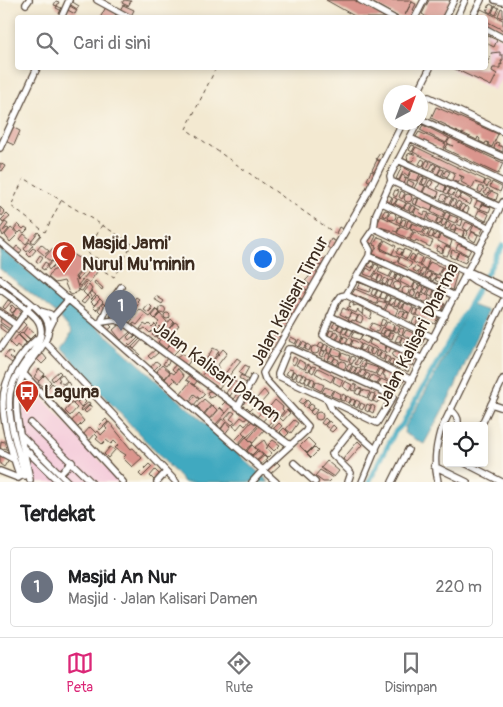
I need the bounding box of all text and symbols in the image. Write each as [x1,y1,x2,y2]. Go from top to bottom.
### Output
search box [15,15,488,70]
icon: search [33,29,61,57]
text: Cari di sini [73,31,150,55]
north arrow [383,85,428,130]
street label: Jalan Kalisari Timur [246,231,334,370]
place label: Masjid Jami' Nurul Mu'minin [82,232,195,276]
mosque icon: Masjid Jami' Nurul Mu'minin [51,240,77,274]
your location [250,246,276,272]
street label: Jalan Kalisari Dharma [372,259,464,411]
pin: 1 [105,290,137,331]
street label: Jalan Kalisari Damen [148,316,286,428]
bus stop icon: Laguna [14,379,40,413]
place label: Laguna [44,381,100,404]
map controls [443,422,488,467]
button: locate [443,422,488,467]
text: Terdekat [20,501,95,528]
text: Masjid An Nur [68,565,177,589]
text: 1 [34,577,40,597]
text: 220 m [436,577,482,597]
text: Masjid · Jalan Kalisari Damen [68,589,258,609]
tab: Peta [66,649,94,696]
tab: Rute [225,649,253,696]
tab: Disimpan [385,649,437,696]

